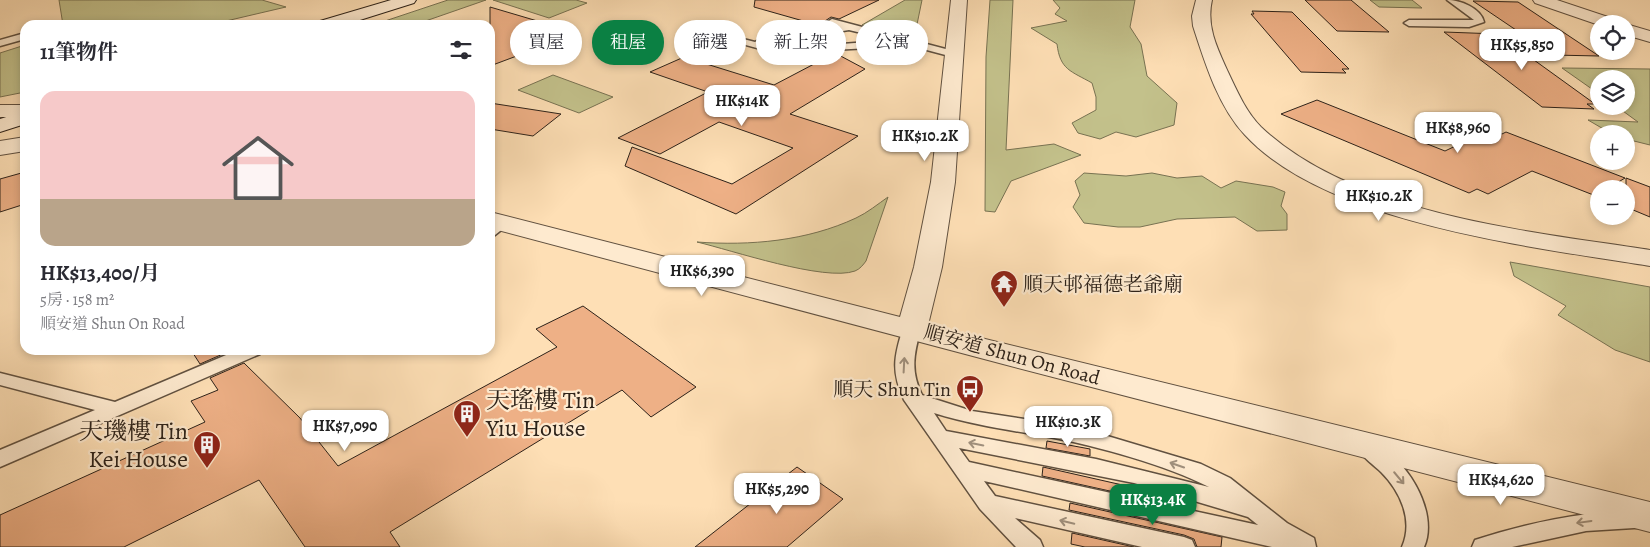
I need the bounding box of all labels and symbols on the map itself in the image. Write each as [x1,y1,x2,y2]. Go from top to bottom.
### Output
pin: HK$5,850 [1470,28,1574,71]
pin: HK$14K [701,84,783,127]
pin: HK$8,960 [1406,112,1510,154]
pin: HK$10.2K [873,120,977,162]
pin: HK$10.2K [1327,180,1431,222]
pin: HK$6,390 [650,254,754,297]
temple icon: 順天邨福德老爺廟 [989,269,1019,308]
place label: 順天邨福德老爺廟 [1023,271,1183,298]
street label: 順安道 Shun On Road [921,319,1103,392]
one-way arrow [899,357,908,373]
bus stop icon: 順天 Shun Tin [955,374,985,413]
place label: 順天 Shun Tin [833,376,951,403]
place label: 天瑤樓 Tin Yiu House [485,384,595,444]
building icon: 天瑤樓 Tin Yiu House [452,399,482,438]
pin: HK$10.3K [1016,406,1120,448]
pin: HK$7,090 [293,410,397,452]
place label: 天璣樓 Tin Kei House [79,415,188,475]
building icon: 天璣樓 Tin Kei House [192,430,222,469]
one-way arrow [969,439,985,449]
one-way arrow [1169,459,1185,469]
pin: HK$4,620 [1449,464,1553,506]
one-way arrow [1394,471,1405,484]
pin: HK$5,290 [725,472,829,515]
pin: HK$13.4K [1101,484,1205,526]
one-way arrow [1060,517,1076,526]
one-way arrow [1576,517,1592,527]

